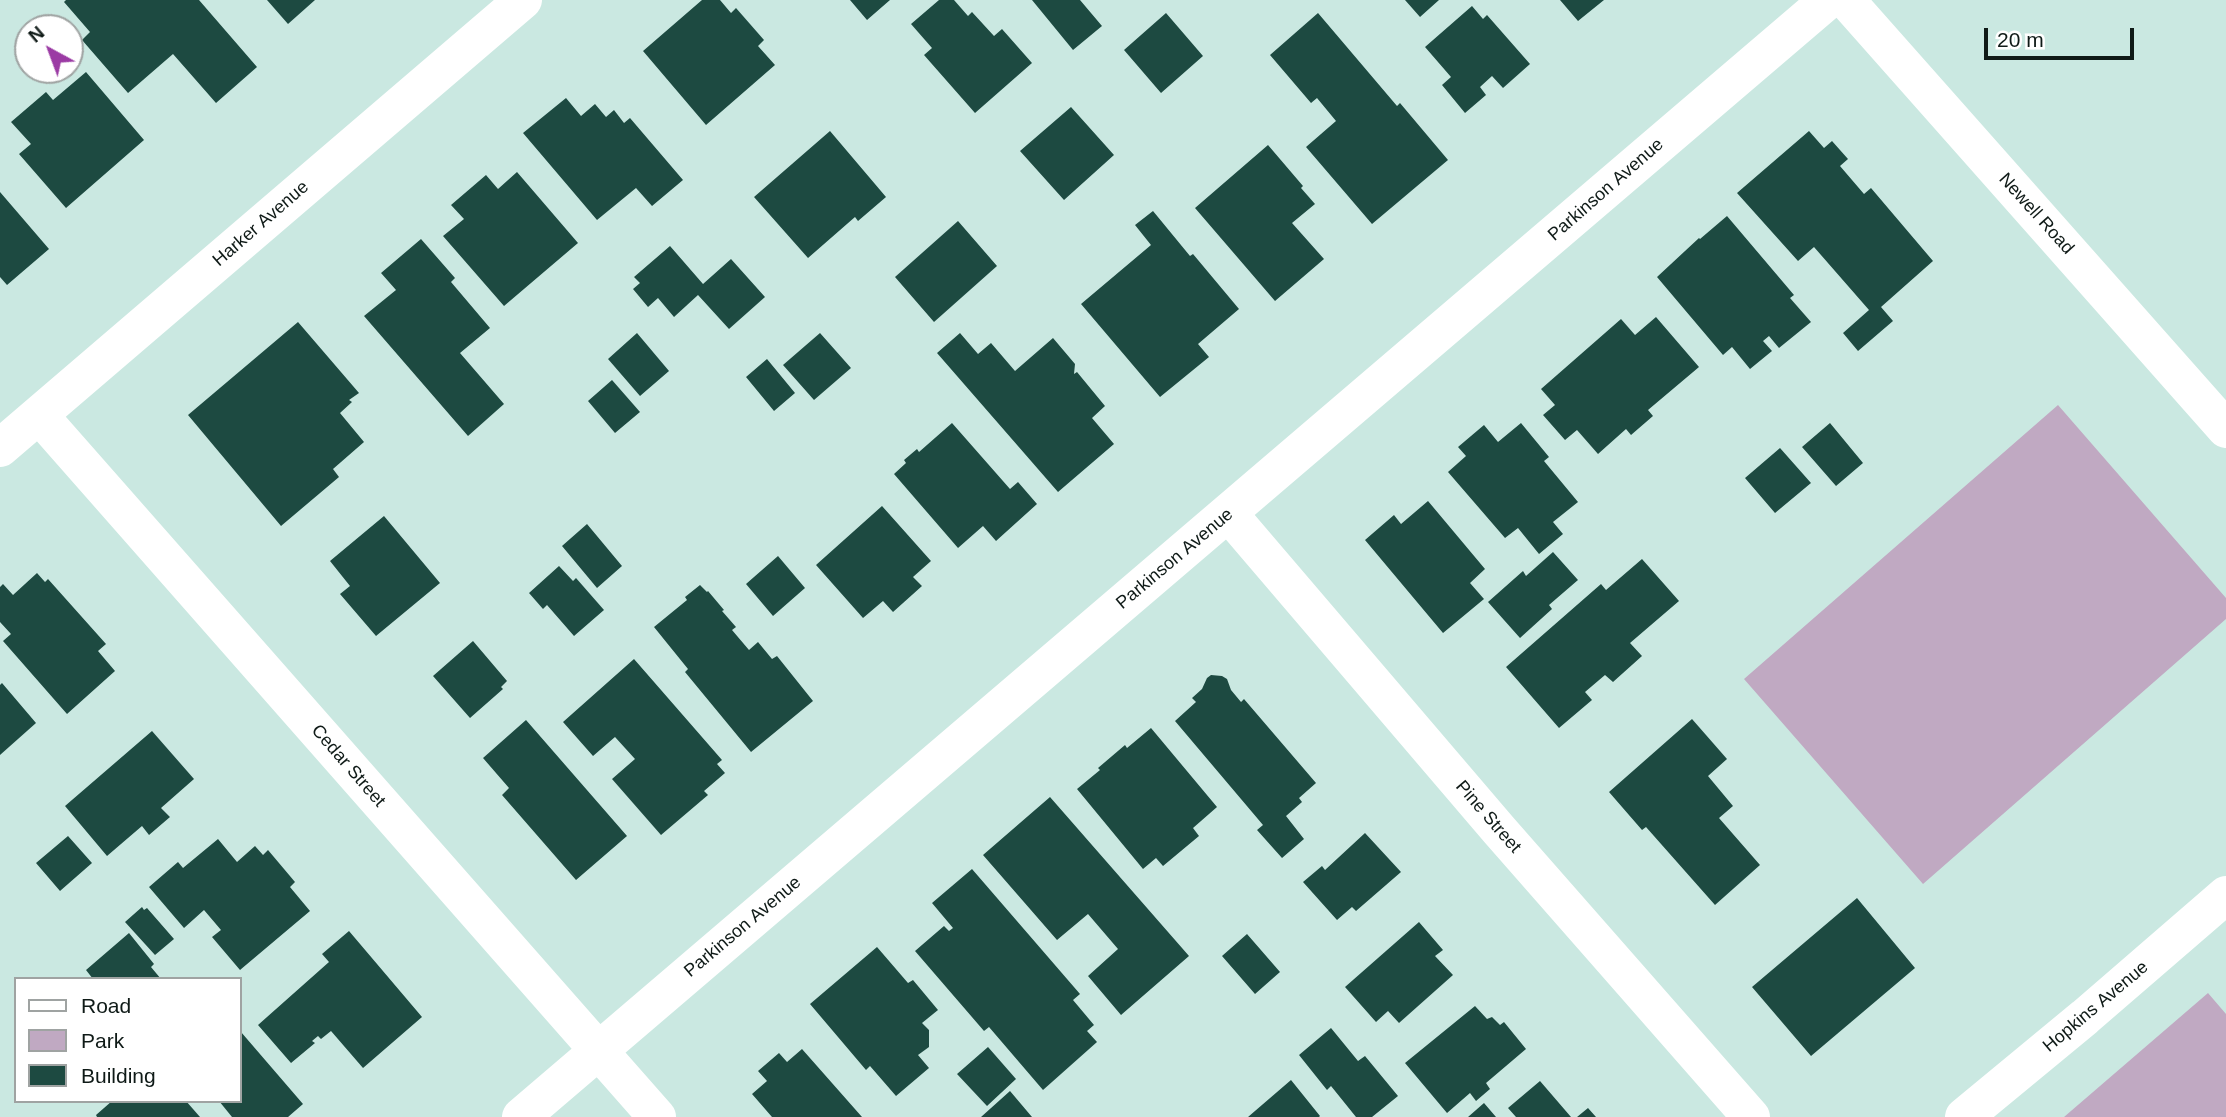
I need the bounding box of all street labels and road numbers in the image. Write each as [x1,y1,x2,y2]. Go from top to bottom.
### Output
street label: Parkinson Avenue [1544,134,1668,246]
street label: Newell Road [1994,169,2078,259]
street label: Harker Avenue [209,177,313,271]
street label: Parkinson Avenue [1112,504,1238,614]
street label: Cedar Street [306,720,390,812]
street label: Pine Street [1451,776,1525,858]
street label: Parkinson Avenue [680,872,806,982]
street label: Hopkins Avenue [2039,957,2153,1057]

